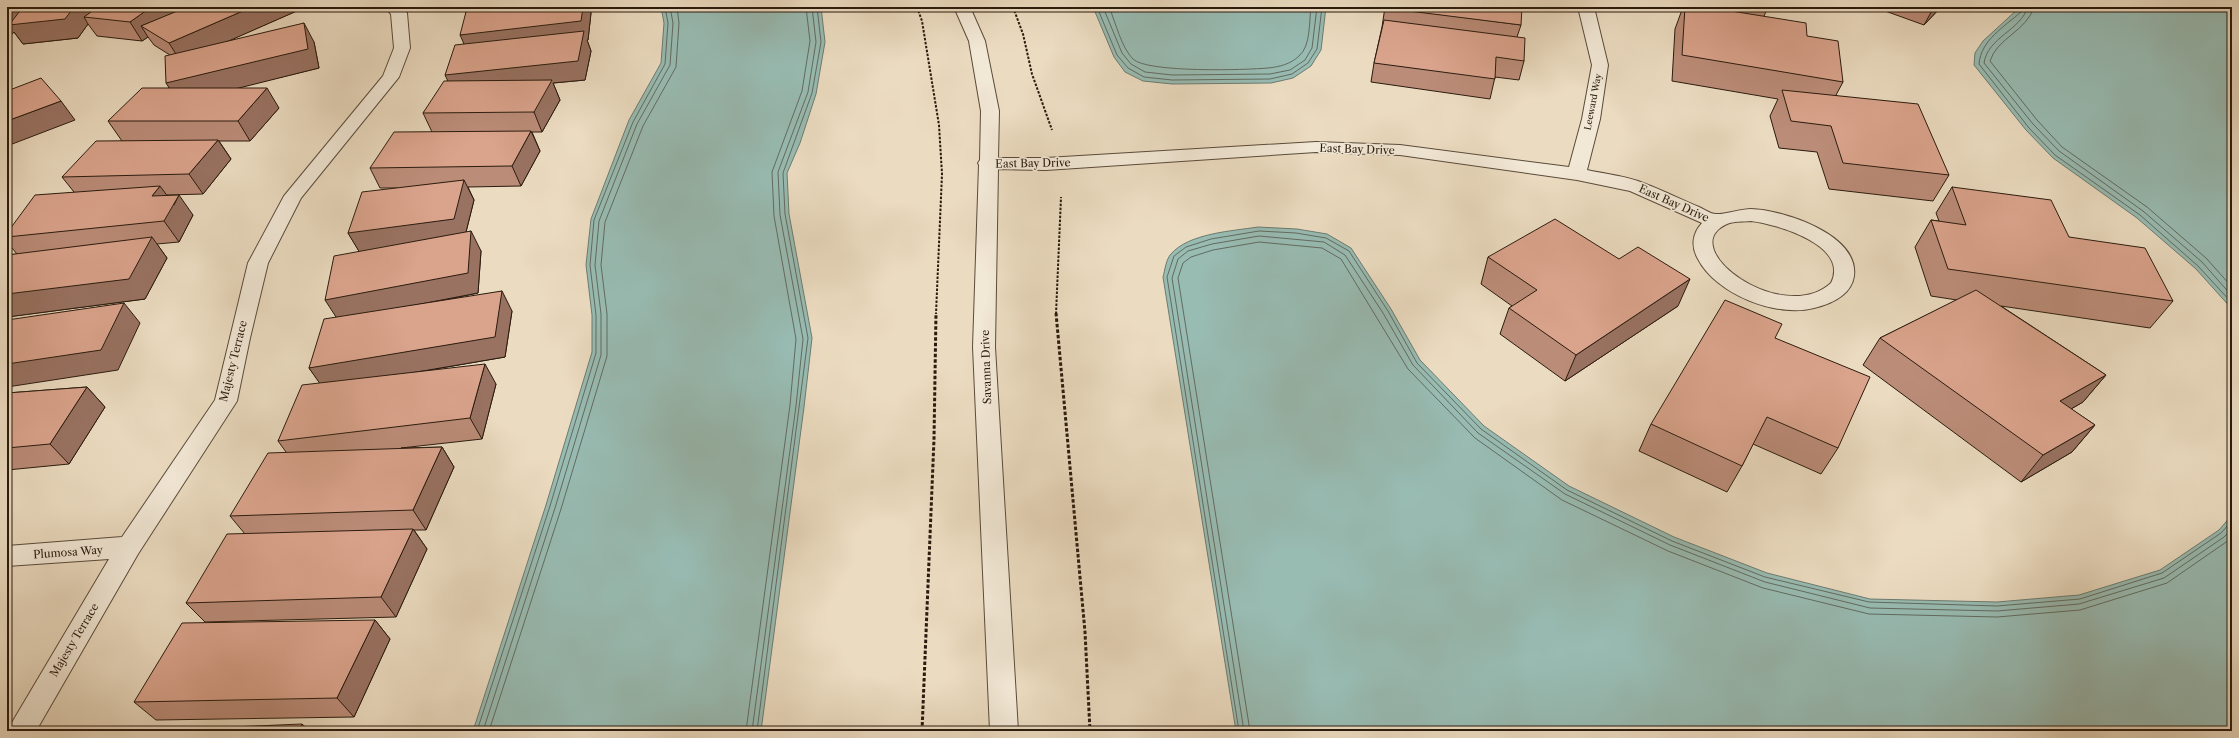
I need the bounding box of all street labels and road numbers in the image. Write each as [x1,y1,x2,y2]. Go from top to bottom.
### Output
street label: Leeward Way [1582,72,1604,131]
street label: East Bay Drive [1319,141,1395,157]
street label: East Bay Drive [995,155,1071,171]
street label: East Bay Drive [1637,181,1711,225]
street label: Majesty Terrace [216,319,250,403]
street label: Savanna Drive [978,330,994,404]
street label: Plumosa Way [33,543,104,561]
street label: Majesty Terrace [47,601,101,679]

